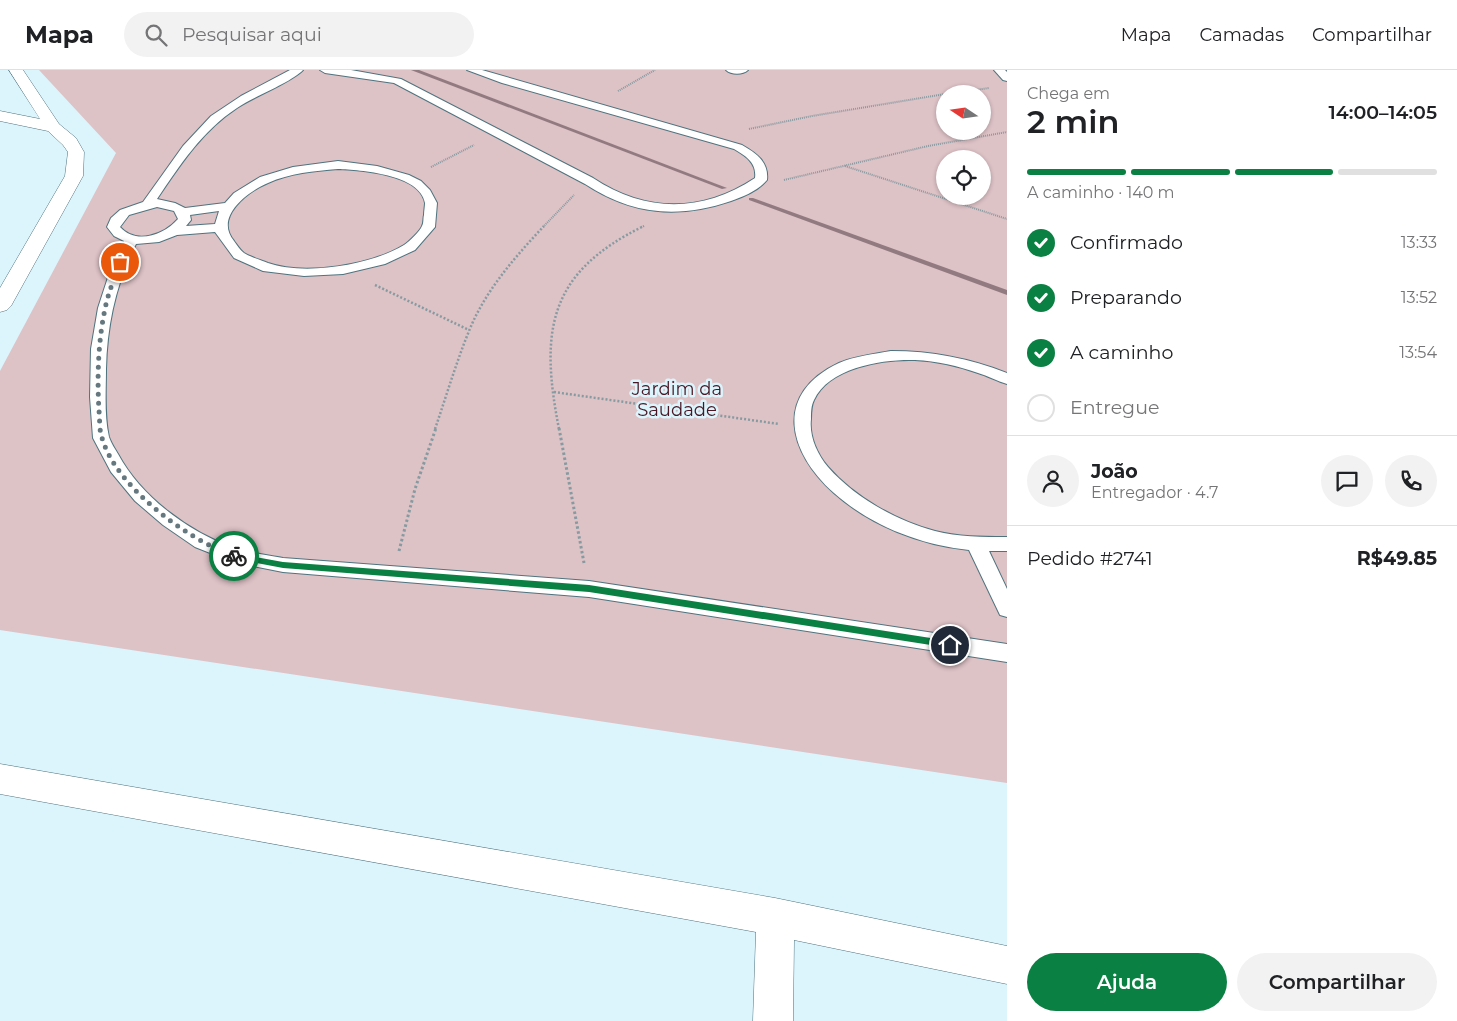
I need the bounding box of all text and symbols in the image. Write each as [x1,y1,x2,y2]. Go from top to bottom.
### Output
search box [124,12,474,57]
text: Mapa [25,20,94,49]
icon: search [142,21,170,49]
text: Pesquisar aqui [182,23,322,46]
text: Mapa [1121,24,1171,46]
text: Camadas [1199,24,1284,46]
text: Compartilhar [1312,24,1432,46]
text: Chega em [1027,84,1110,103]
north arrow [936,85,991,140]
map controls [936,85,991,205]
text: 14:00–14:05 [1328,101,1437,124]
text: 2 min [1027,102,1119,141]
button: locate [936,150,991,205]
text: A caminho · 140 m [1027,183,1175,202]
icon: check [1027,229,1055,257]
text: Confirmado [1070,231,1183,254]
text: 13:33 [1401,233,1437,252]
pin [99,241,141,283]
icon: bag [106,248,134,276]
icon: check [1027,284,1055,312]
text: Preparando [1070,286,1182,309]
text: 13:52 [1401,288,1437,307]
icon: check [1027,339,1055,367]
text: A caminho [1070,341,1173,364]
text: 13:54 [1399,343,1437,362]
park label: Jardim da Saudade [631,378,722,421]
text: Entregue [1070,396,1159,419]
button: person [1027,455,1079,507]
button: chat [1321,455,1373,507]
button: phone [1385,455,1437,507]
text: João [1091,460,1138,483]
text: Entregador · 4.7 [1091,483,1219,502]
courier [209,531,259,581]
icon: bike [220,542,248,570]
text: Pedido #2741 [1027,547,1153,570]
text: R$49.85 [1357,547,1437,570]
pin [929,624,971,666]
icon: home [936,631,964,659]
button: Ajuda [1027,953,1227,1011]
button: Compartilhar [1237,953,1437,1011]

